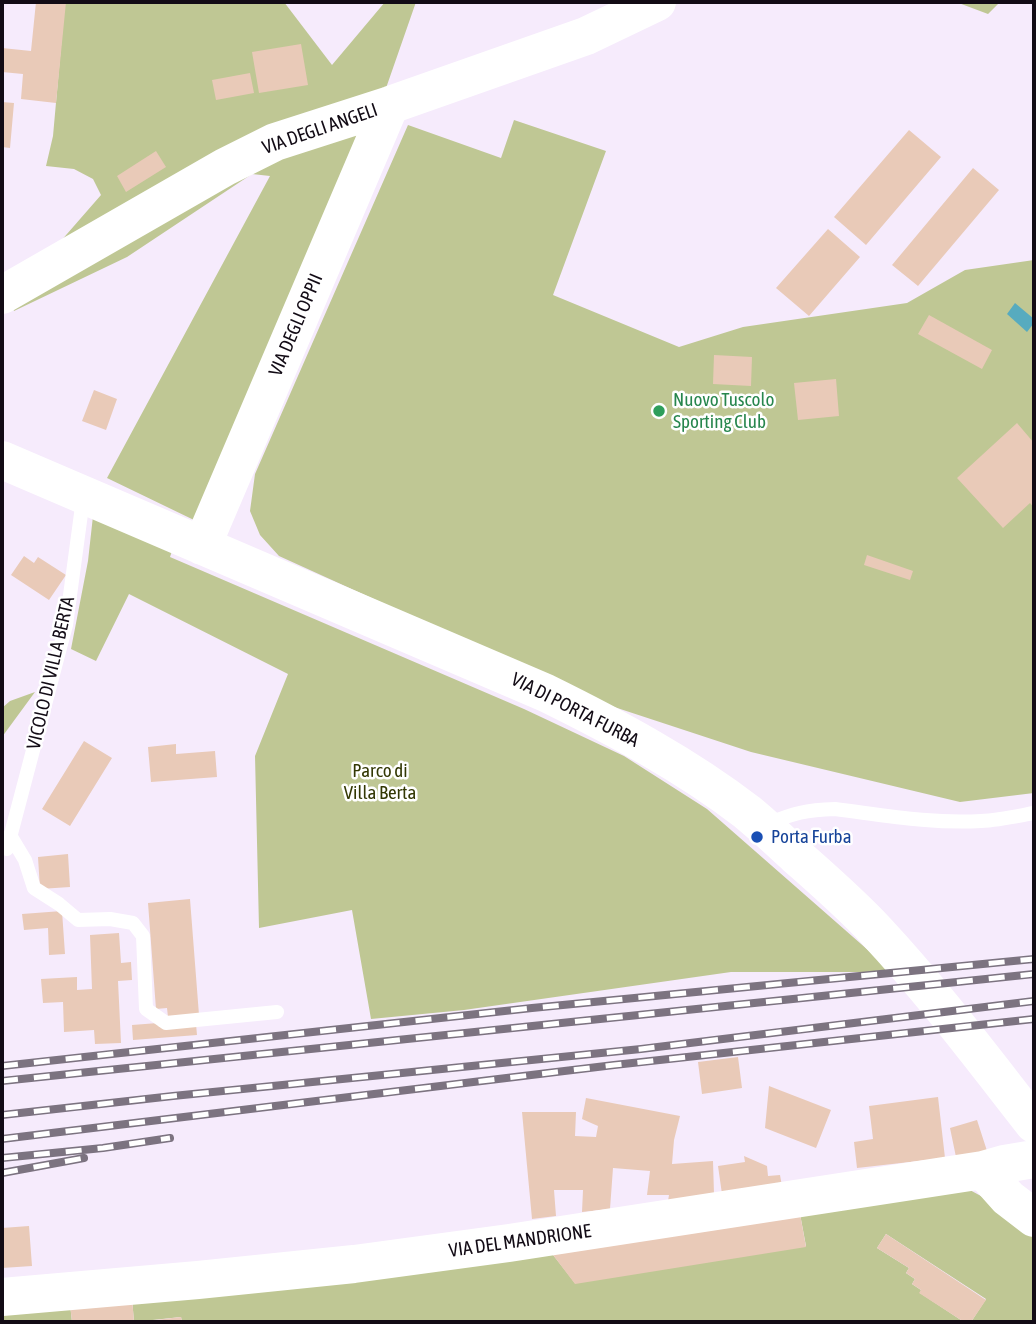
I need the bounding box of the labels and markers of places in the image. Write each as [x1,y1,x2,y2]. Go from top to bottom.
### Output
place label: Nuovo Tuscolo Sporting Club [673,389,774,433]
marker: Nuovo Tuscolo Sporting Club [651,403,667,419]
place label: Porta Furba [771,826,851,848]
marker: Porta Furba [749,829,765,845]

